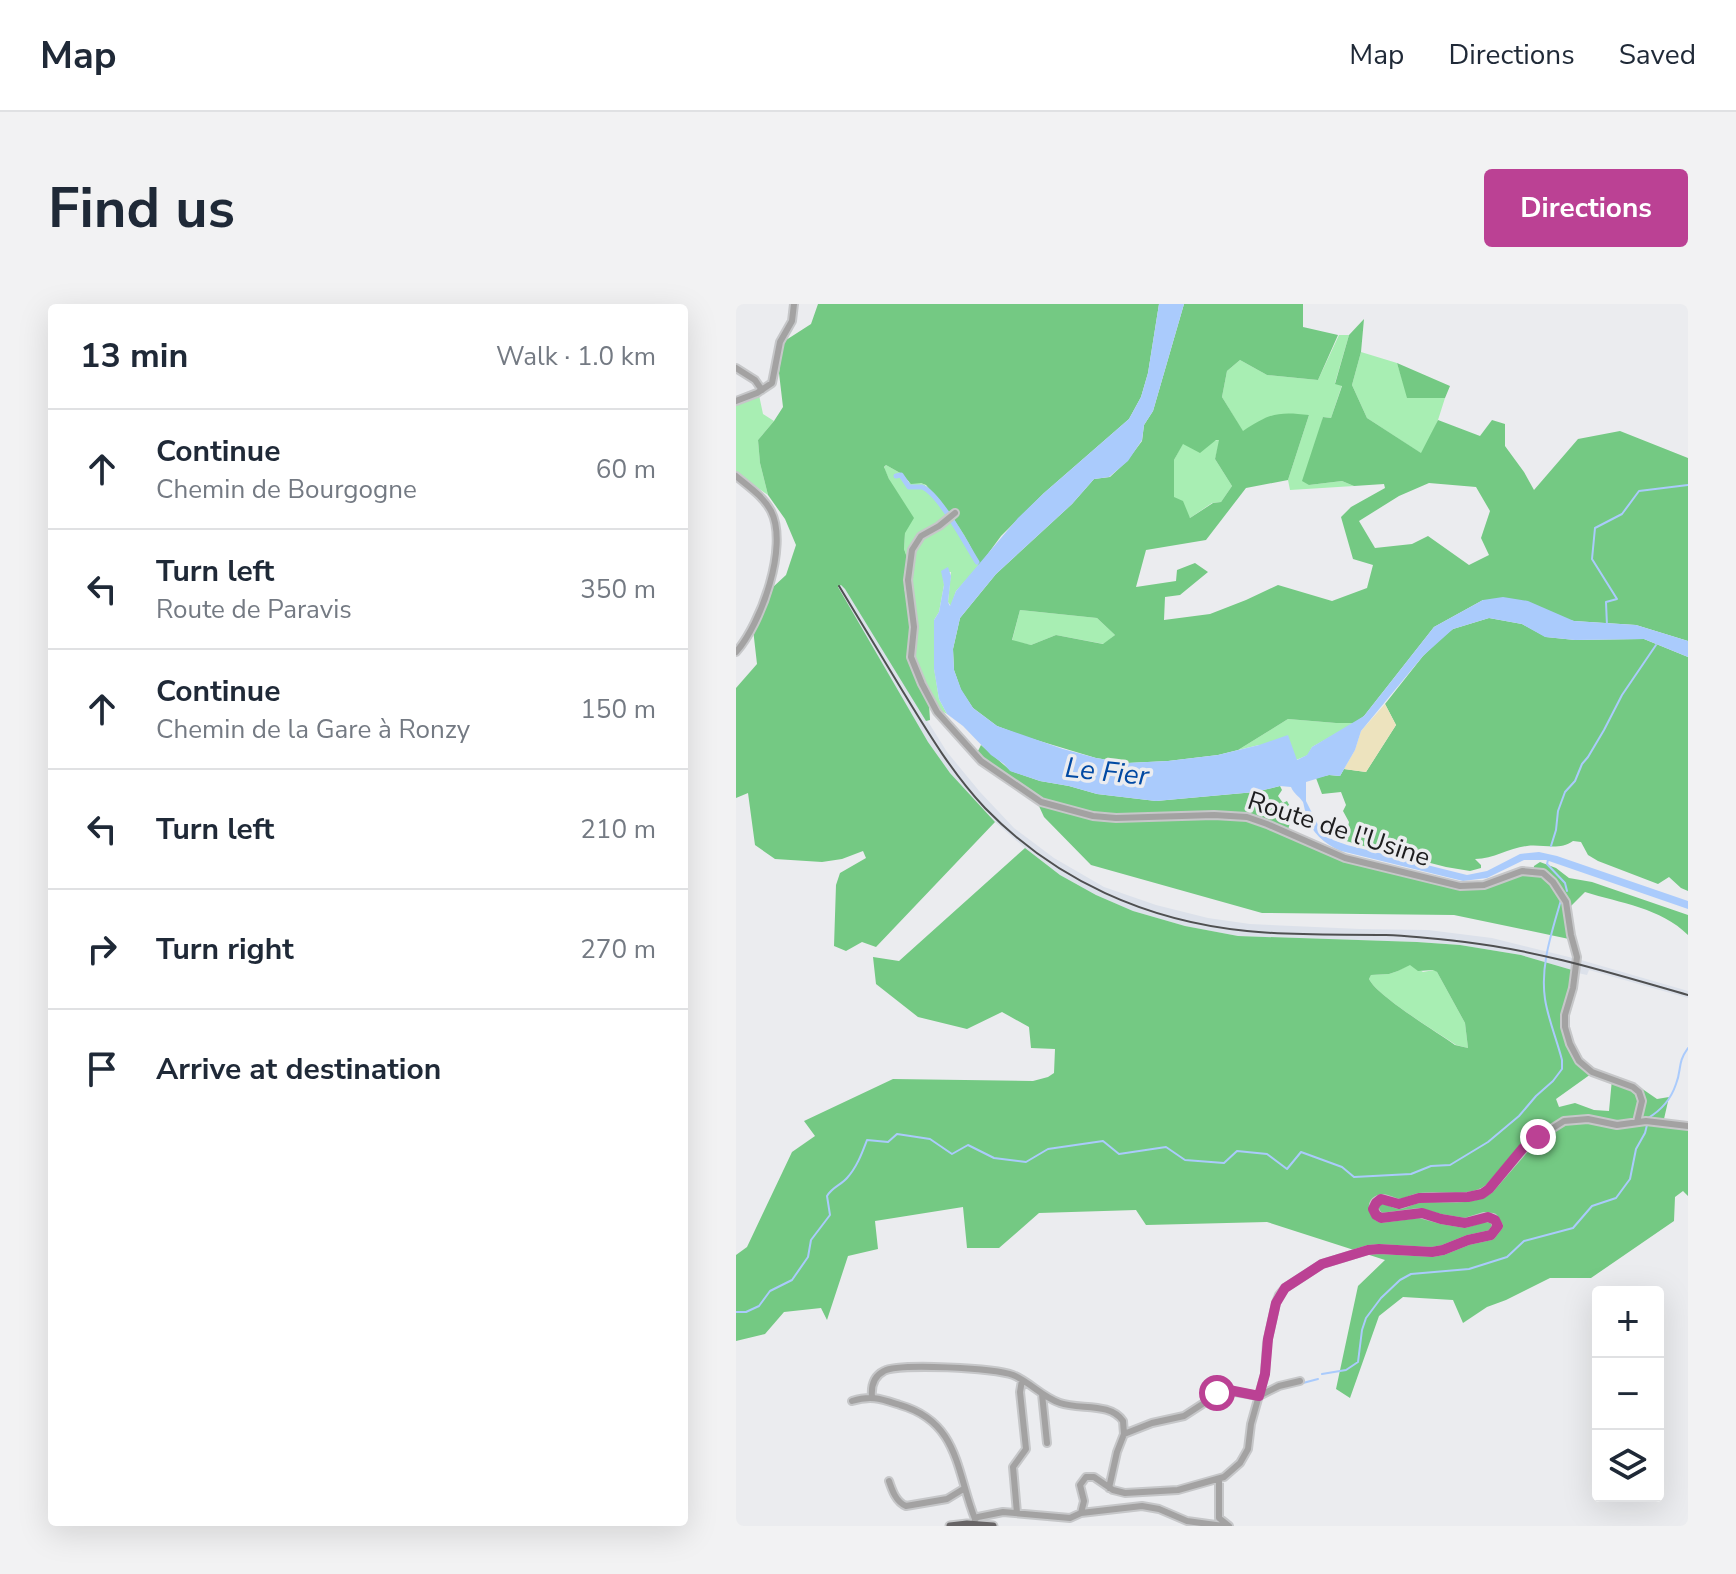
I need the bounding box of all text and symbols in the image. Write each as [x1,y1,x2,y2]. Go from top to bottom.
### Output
text: Map [40,30,117,81]
text: Map [1349,36,1404,74]
text: Directions [1448,36,1575,74]
text: Saved [1619,36,1696,74]
button: Directions [1484,169,1688,247]
text: Find us [48,170,235,247]
text: 13 min [80,333,188,379]
text: Walk · 1.0 km [496,339,656,374]
text: Continue [156,431,281,472]
icon: ahead [80,447,124,491]
text: 60 m [596,452,656,487]
text: Chemin de Bourgogne [156,472,417,507]
text: Turn left [156,551,274,592]
icon: left [80,567,124,611]
text: 350 m [580,572,656,607]
text: Route de Paravis [156,592,352,627]
text: Continue [156,671,281,712]
icon: ahead [80,687,124,731]
text: 150 m [580,692,656,727]
text: Chemin de la Gare à Ronzy [156,712,470,747]
water label: Le Fier [1063,749,1152,795]
street label: Route de l'Usine [1243,783,1435,875]
icon: left [80,807,124,851]
text: Turn left [156,809,274,850]
text: 210 m [580,812,656,847]
icon: right [80,927,124,971]
text: Turn right [156,929,294,970]
text: 270 m [580,932,656,967]
icon: arrive [80,1047,124,1091]
text: Arrive at destination [156,1049,441,1090]
route end [1520,1119,1556,1155]
map controls [1592,1286,1664,1502]
button: + [1592,1286,1664,1358]
button: − [1592,1358,1664,1430]
route start [1199,1375,1235,1411]
button: layers [1592,1430,1664,1502]

